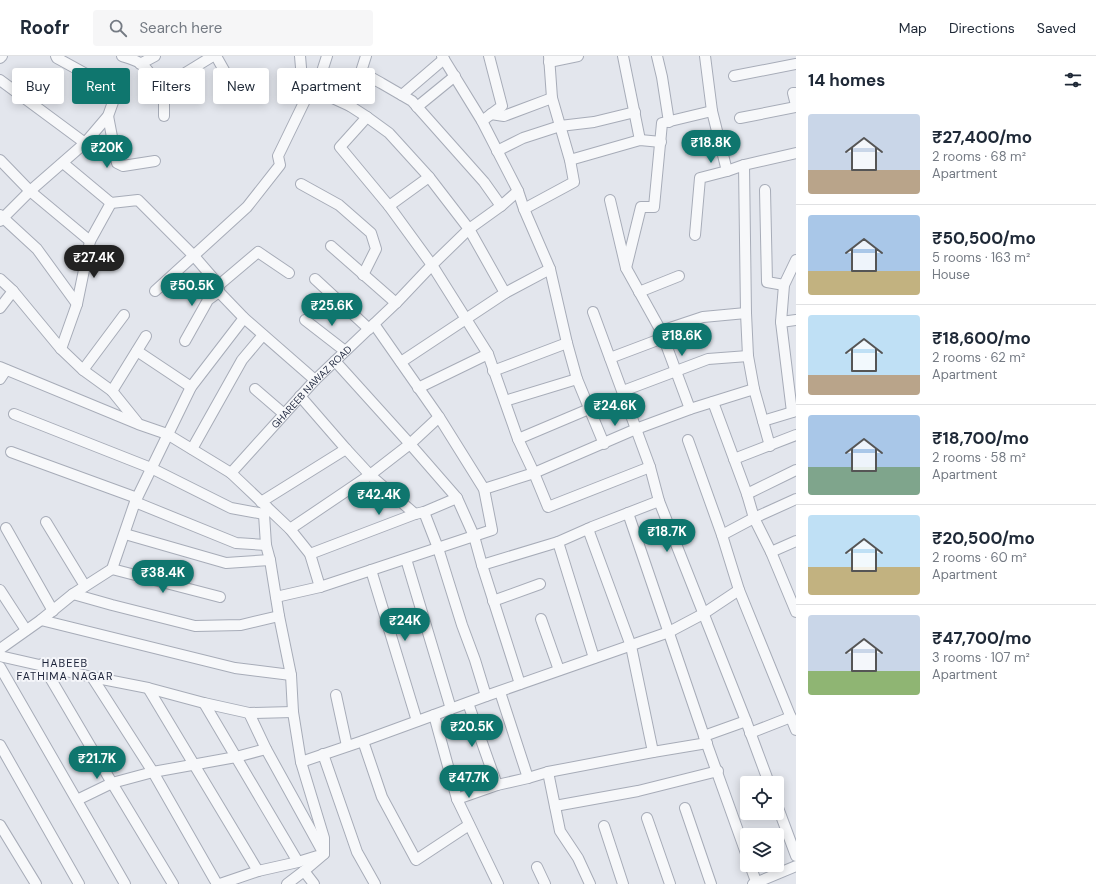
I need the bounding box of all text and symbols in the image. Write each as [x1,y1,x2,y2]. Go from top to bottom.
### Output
search box [93,10,373,46]
text: Roofr [20,15,69,40]
icon: search [107,17,129,39]
text: Search here [139,18,222,38]
text: Map [899,19,927,37]
text: Directions [949,19,1015,37]
text: Saved [1037,19,1076,37]
chip: Buy [12,68,64,104]
chip: Rent [72,68,130,104]
chip: Filters [138,68,205,104]
chip: New [213,68,269,104]
chip: Apartment [277,68,375,104]
text: 14 homes [808,69,885,91]
icon: filters [1062,69,1084,91]
text: ₹27,400/mo [932,126,1032,148]
pin: ₹18.8K [678,130,744,164]
icon: home [840,130,888,178]
text: ₹18.8K [691,134,731,151]
pin: ₹20K [83,135,131,169]
text: ₹20K [90,139,124,156]
text: 2 rooms · 68 m² [932,148,1026,165]
text: Apartment [932,165,997,182]
text: ₹50,500/mo [932,227,1036,249]
icon: home [840,231,888,279]
pin: ₹27.4K [61,245,127,279]
text: ₹27.4K [73,249,115,266]
text: 5 rooms · 163 m² [932,249,1030,266]
text: House [932,266,970,283]
pin: ₹50.5K [159,273,225,307]
text: ₹50.5K [170,277,214,294]
pin: ₹25.6K [299,293,365,327]
text: ₹25.6K [310,297,354,314]
pin: ₹18.6K [649,323,715,357]
text: ₹18.6K [662,327,702,344]
text: ₹18,600/mo [932,327,1031,349]
icon: home [840,331,888,379]
street label: GHAREEB NAWAZ ROAD [269,343,355,431]
text: 2 rooms · 62 m² [932,349,1025,366]
text: Apartment [932,366,997,383]
pin: ₹24.6K [582,393,648,427]
text: ₹24.6K [593,397,637,414]
text: ₹18,700/mo [932,427,1029,449]
icon: home [840,431,888,479]
text: 2 rooms · 58 m² [932,449,1026,466]
text: Apartment [932,466,997,483]
pin: ₹42.4K [346,482,412,516]
text: ₹42.4K [357,486,401,503]
pin: ₹18.7K [634,519,700,553]
text: ₹18.7K [647,523,687,540]
text: ₹20,500/mo [932,527,1035,549]
icon: home [840,531,888,579]
text: 2 rooms · 60 m² [932,549,1027,566]
pin: ₹38.4K [130,560,196,594]
text: ₹38.4K [141,564,185,581]
text: Apartment [932,566,997,583]
pin: ₹24K [381,608,429,642]
text: ₹24K [389,612,421,629]
text: ₹47,700/mo [932,627,1032,649]
icon: home [840,631,888,679]
text: 3 rooms · 107 m² [932,649,1030,666]
district label: HABEEB FATHIMA NAGAR [17,656,113,683]
text: Apartment [932,666,997,683]
pin: ₹20.5K [439,714,505,748]
text: ₹20.5K [450,718,494,735]
pin: ₹21.7K [64,746,130,780]
text: ₹21.7K [78,750,116,767]
pin: ₹47.7K [436,765,502,799]
text: ₹47.7K [448,769,490,786]
map controls [740,776,784,872]
button: locate [740,776,784,820]
button: layers [740,828,784,872]

